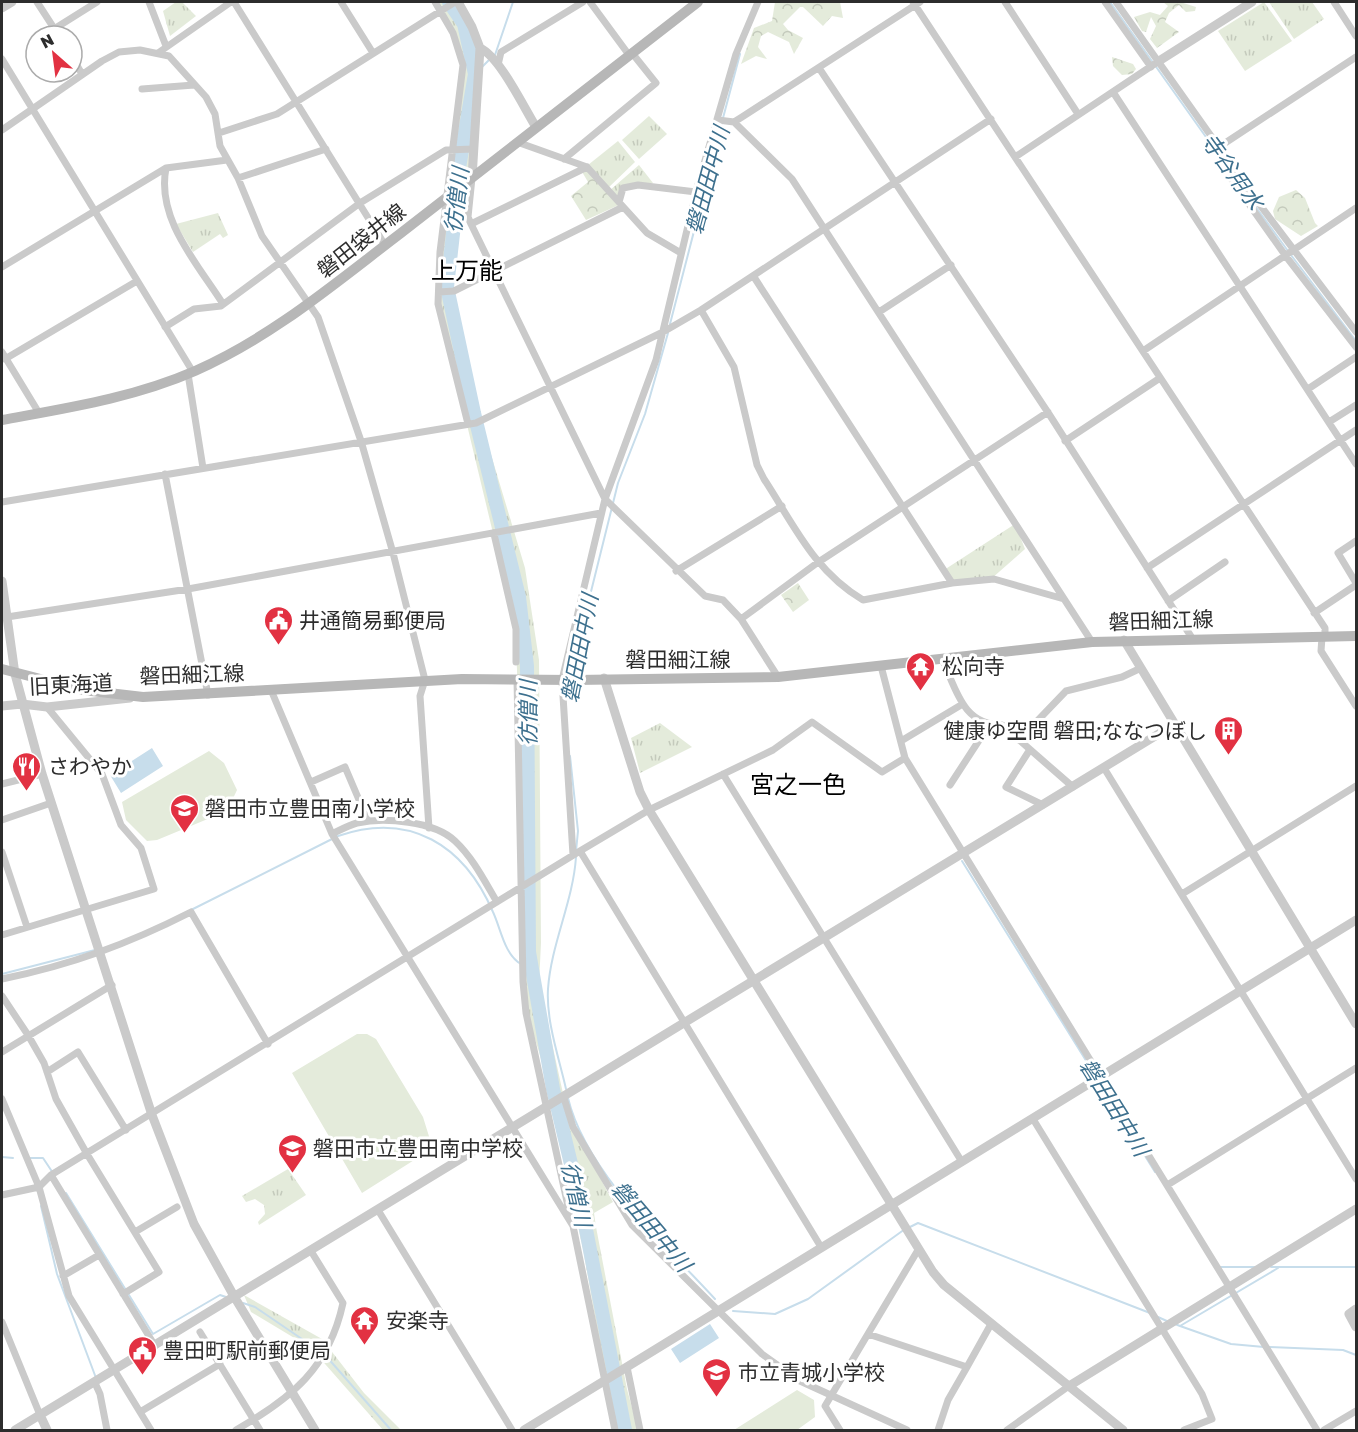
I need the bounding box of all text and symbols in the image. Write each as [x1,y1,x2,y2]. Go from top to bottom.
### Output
north arrow [24,24,84,84]
text: N [37,29,57,52]
water label: 磐田田中川 [680,121,735,237]
water label: 寺谷用水 [1196,127,1271,216]
water label: 彷僧川 [439,164,474,234]
street label: 磐田袋井線 [312,197,410,283]
district label: 上万能 [431,255,503,284]
water label: 磐田田中川 [555,589,603,705]
public building icon: 井通簡易郵便局 [262,604,294,646]
street label: 磐田細江線 [1108,605,1214,635]
place label: 井通簡易郵便局 [299,607,446,633]
street label: 磐田細江線 [626,646,731,672]
temple icon: 松向寺 [905,650,937,692]
place label: 松向寺 [942,653,1005,679]
street label: 磐田細江線 [139,659,245,689]
street label: 旧東海道 [28,669,114,699]
water label: 彷僧川 [514,678,541,746]
building icon: 健康ゆ空間 磐田;ななつぼし [1212,714,1244,756]
place label: 健康ゆ空間 磐田;ななつぼし [943,717,1207,743]
restaurant icon: さわやか [11,750,43,792]
place label: さわやか [48,753,132,779]
district label: 宮之一色 [750,769,846,798]
school or university icon: 磐田市立豊田南小学校 [168,792,200,834]
place label: 磐田市立豊田南小学校 [205,795,415,821]
water label: 磐田田中川 [1074,1053,1157,1162]
school or university icon: 磐田市立豊田南中学校 [276,1132,308,1174]
place label: 磐田市立豊田南中学校 [313,1135,523,1161]
water label: 彷僧川 [556,1159,598,1231]
water label: 磐田田中川 [606,1175,699,1278]
temple icon: 安楽寺 [349,1304,381,1346]
place label: 安楽寺 [386,1307,449,1333]
public building icon: 豊田町駅前郵便局 [126,1334,158,1376]
place label: 豊田町駅前郵便局 [163,1337,331,1363]
school or university icon: 市立青城小学校 [701,1356,733,1398]
place label: 市立青城小学校 [738,1359,885,1385]

